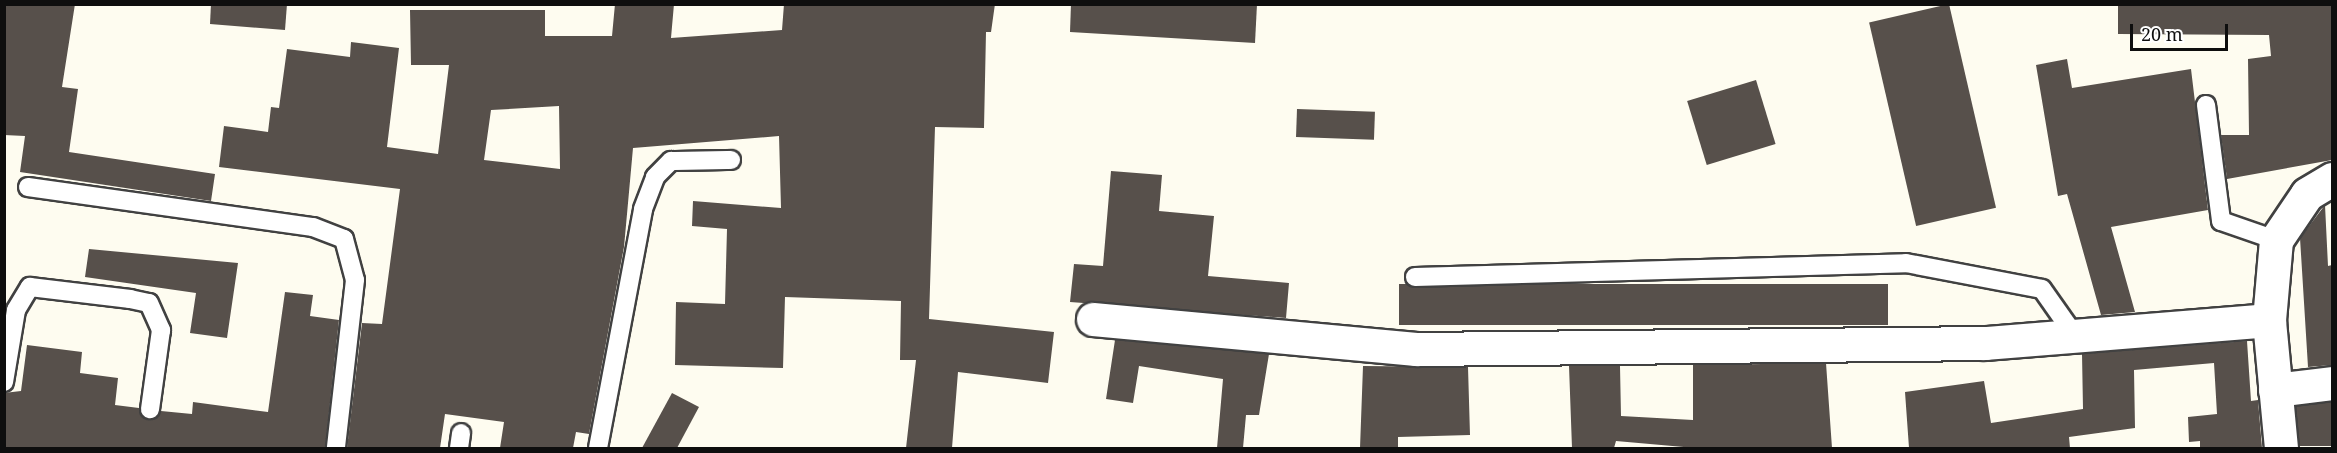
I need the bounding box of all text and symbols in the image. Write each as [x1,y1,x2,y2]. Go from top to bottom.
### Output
scale bar [2133,12,2230,50]
text: 20 m [2141,22,2183,46]

